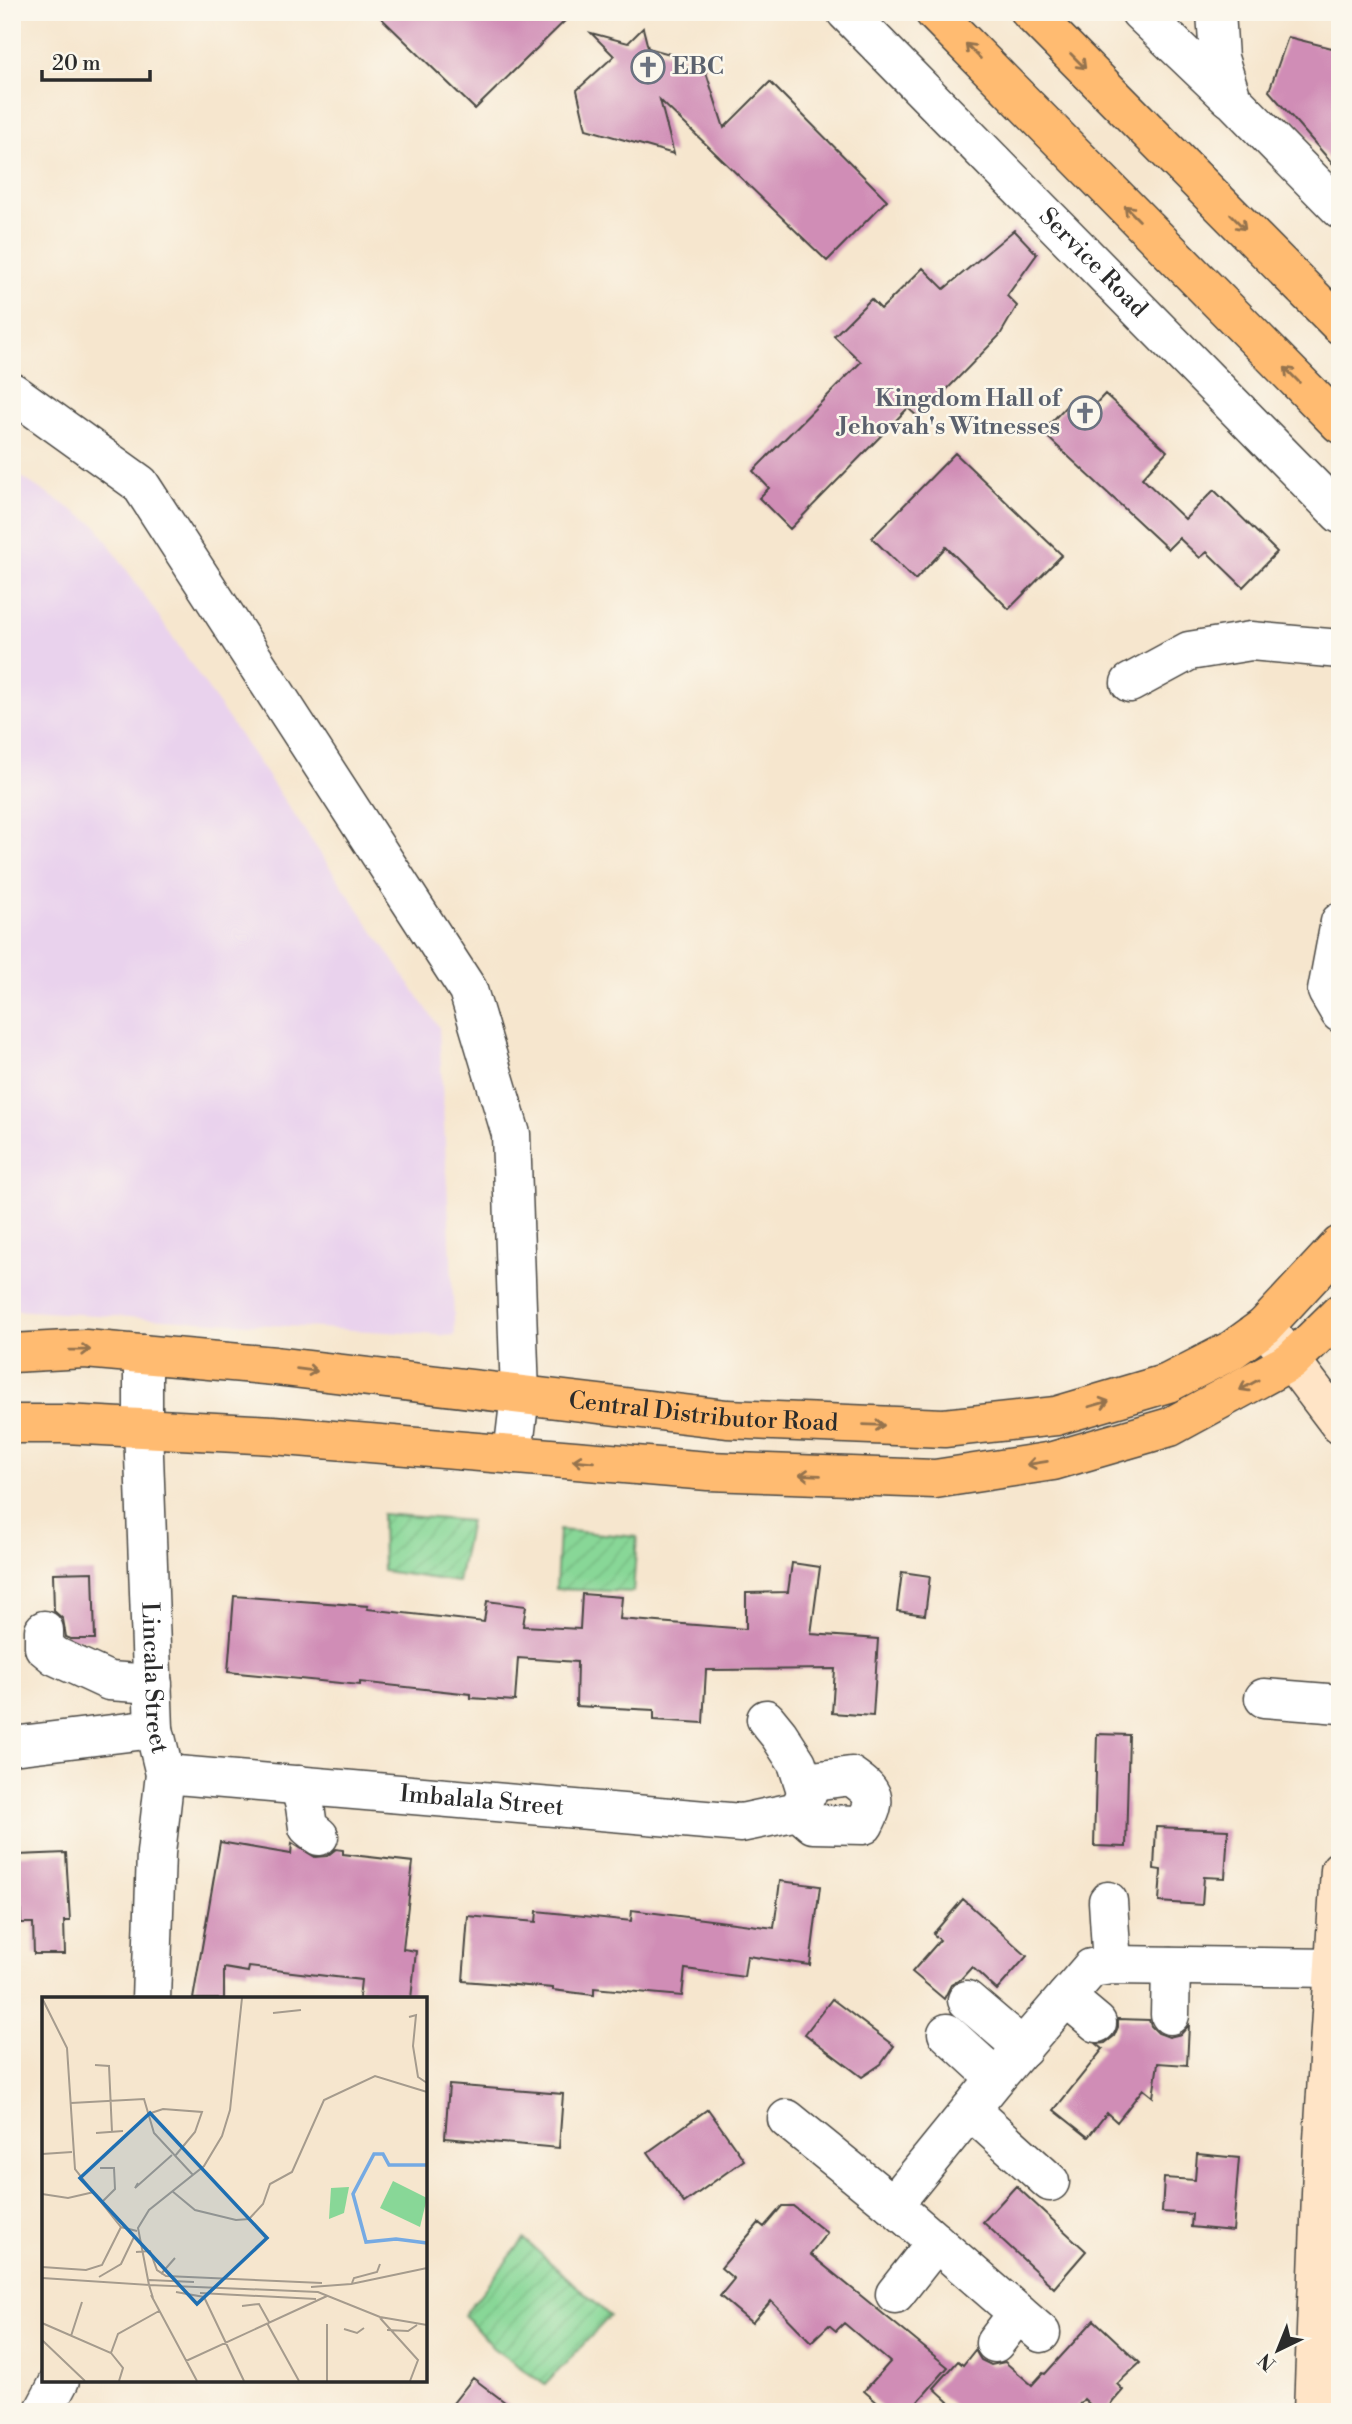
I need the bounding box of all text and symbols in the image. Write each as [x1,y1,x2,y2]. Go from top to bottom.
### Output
scale bar [42,38,150,82]
one-way arrow [964,43,981,60]
church icon: EBC [629,48,667,86]
text: 20 m [52,51,101,77]
place label: EBC [672,52,724,82]
one-way arrow [1069,52,1086,69]
street label: Service Road [1032,202,1154,324]
one-way arrow [1124,205,1141,222]
one-way arrow [1230,214,1247,231]
one-way arrow [1283,367,1300,384]
place label: Kingdom Hall of Jehovah's Witnesses [836,384,1063,442]
church icon: Kingdom Hall of Jehovah's Witnesses [1066,394,1104,432]
one-way arrow [69,1343,92,1357]
one-way arrow [295,1364,318,1377]
one-way arrow [1239,1378,1259,1392]
street label: Central Distributor Road [567,1386,839,1439]
one-way arrow [1088,1396,1110,1409]
one-way arrow [863,1419,886,1432]
one-way arrow [573,1454,595,1467]
one-way arrow [1026,1457,1048,1470]
one-way arrow [799,1468,822,1481]
street label: Lincala Street [134,1601,175,1757]
street label: Imbalala Street [399,1779,566,1823]
inset map [42,1997,427,2382]
north arrow [1244,2316,1314,2386]
text: N [1253,2348,1281,2376]

